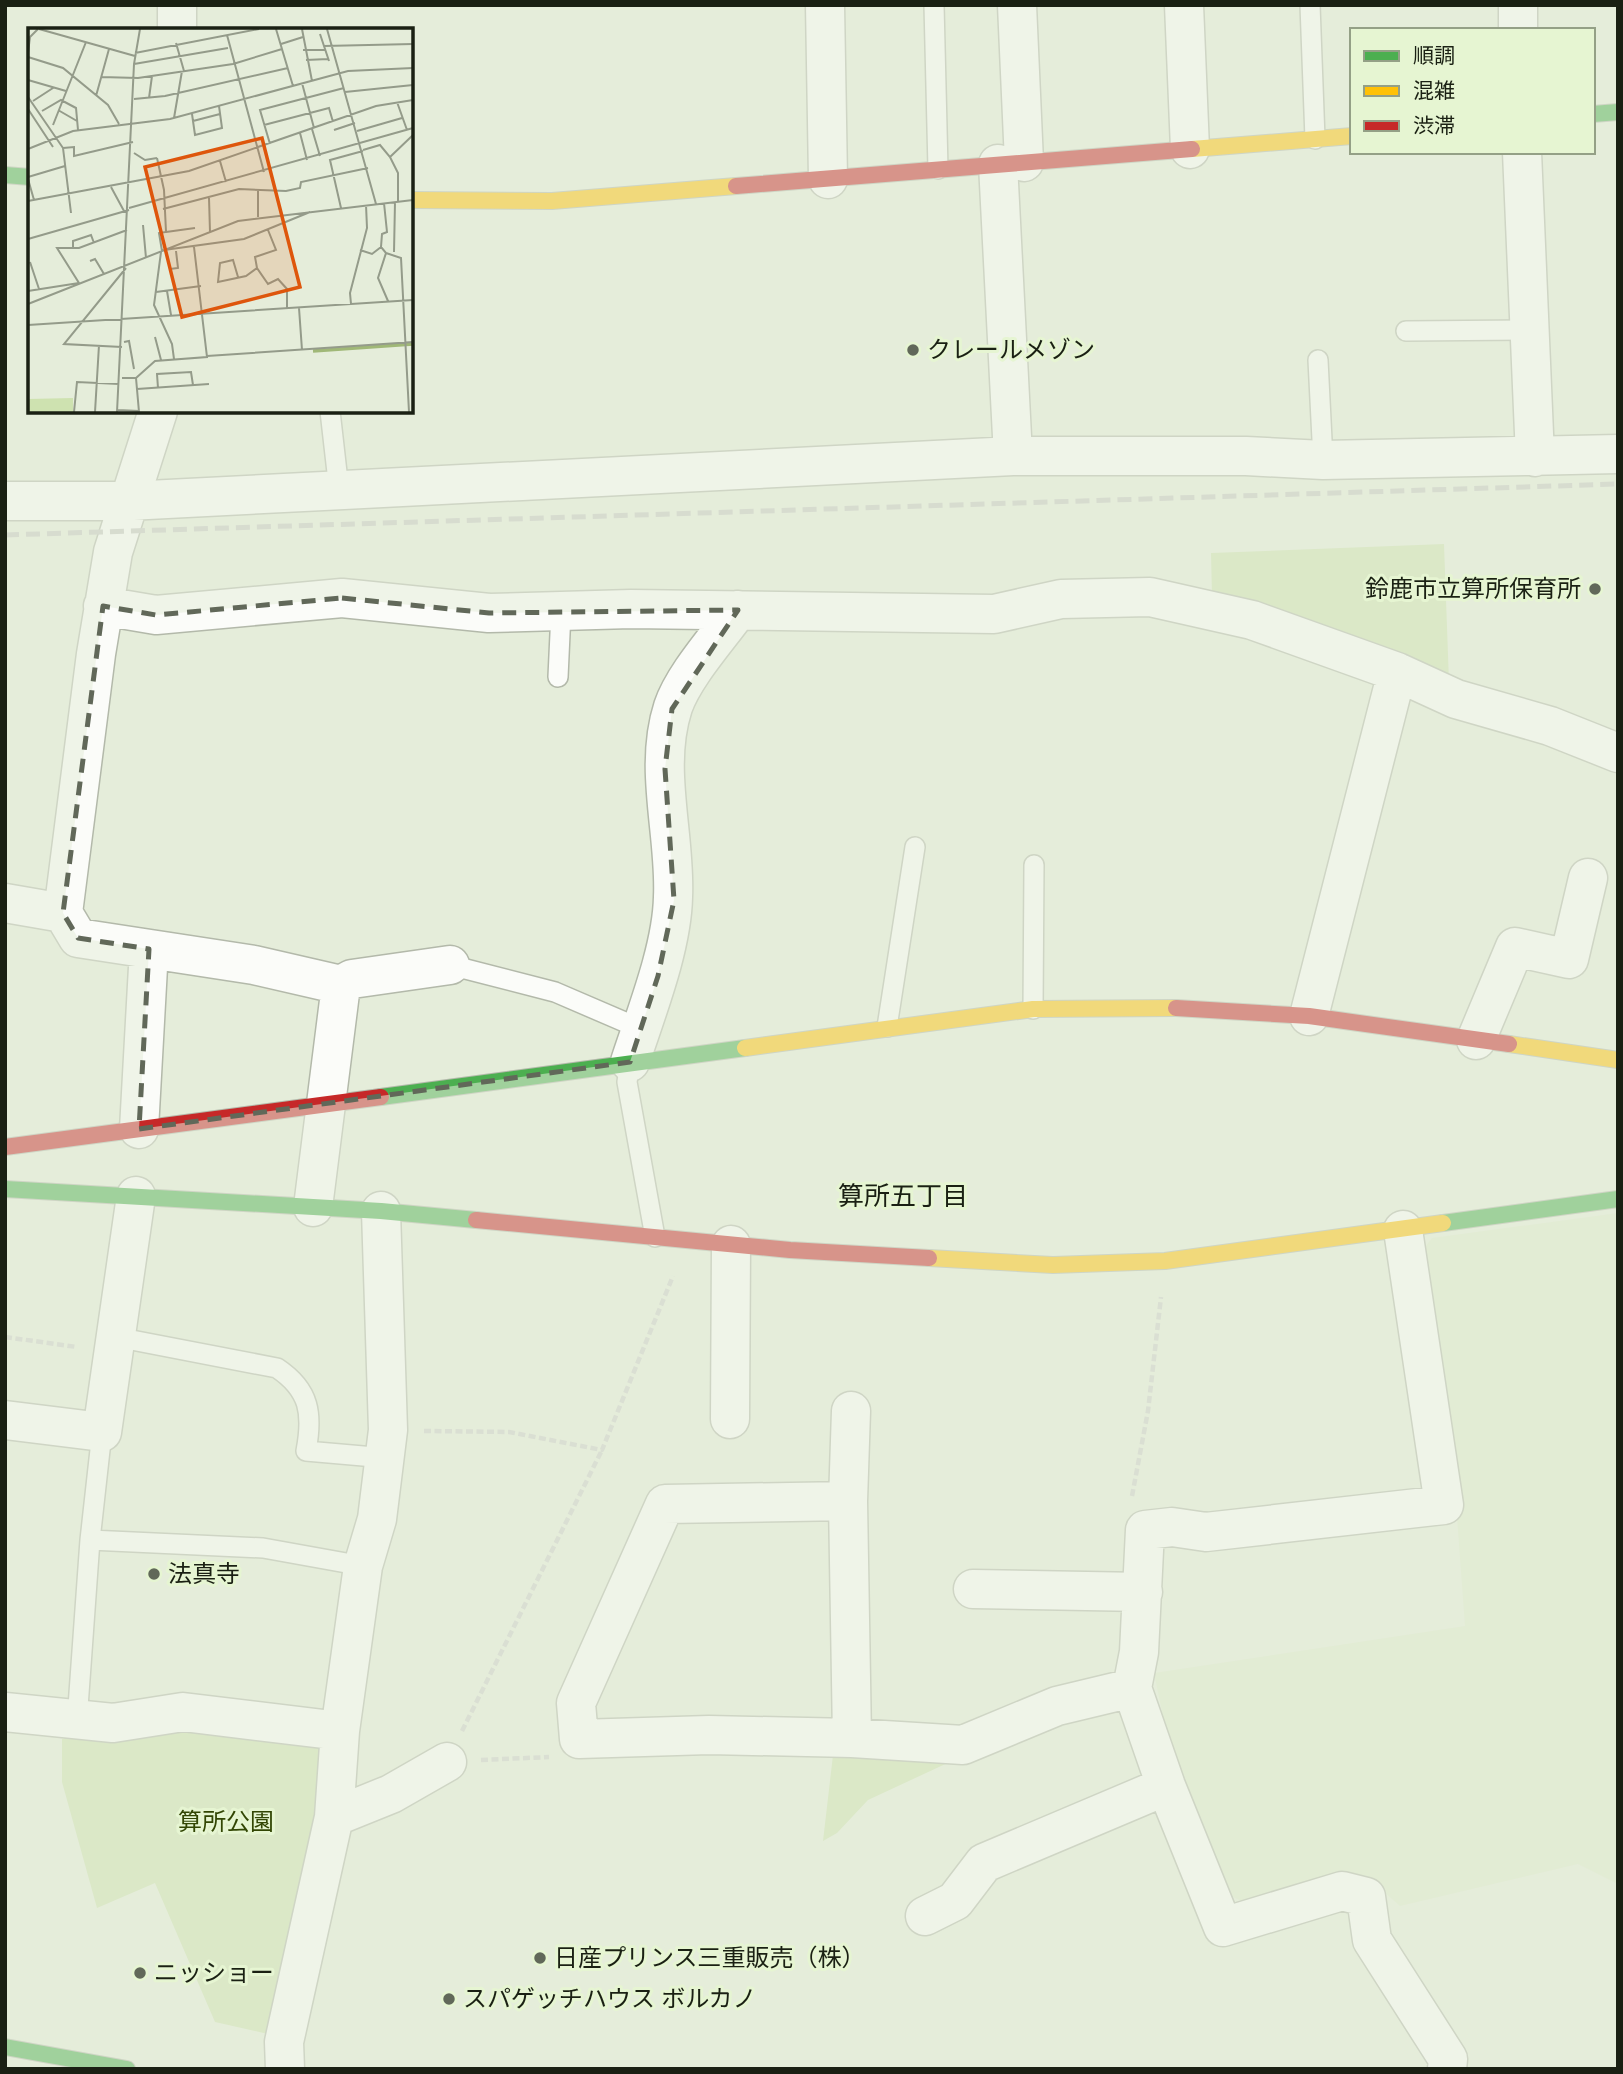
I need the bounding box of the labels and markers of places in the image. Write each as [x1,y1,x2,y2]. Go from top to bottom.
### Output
place label: クレールメゾン [927,334,1095,365]
marker: クレールメゾン [905,342,921,358]
place label: 鈴鹿市立算所保育所 [1365,573,1581,604]
marker: 鈴鹿市立算所保育所 [1587,581,1603,597]
place label: 法真寺 [168,1558,240,1589]
marker: 法真寺 [146,1566,162,1582]
place label: 日産プリンス三重販売（株） [554,1942,866,1973]
marker: 日産プリンス三重販売（株） [532,1950,548,1966]
place label: ニッショー [154,1957,274,1988]
marker: ニッショー [132,1965,148,1981]
place label: スパゲッチハウス ボルカノ [463,1983,756,2014]
marker: スパゲッチハウス ボルカノ [441,1991,457,2007]

